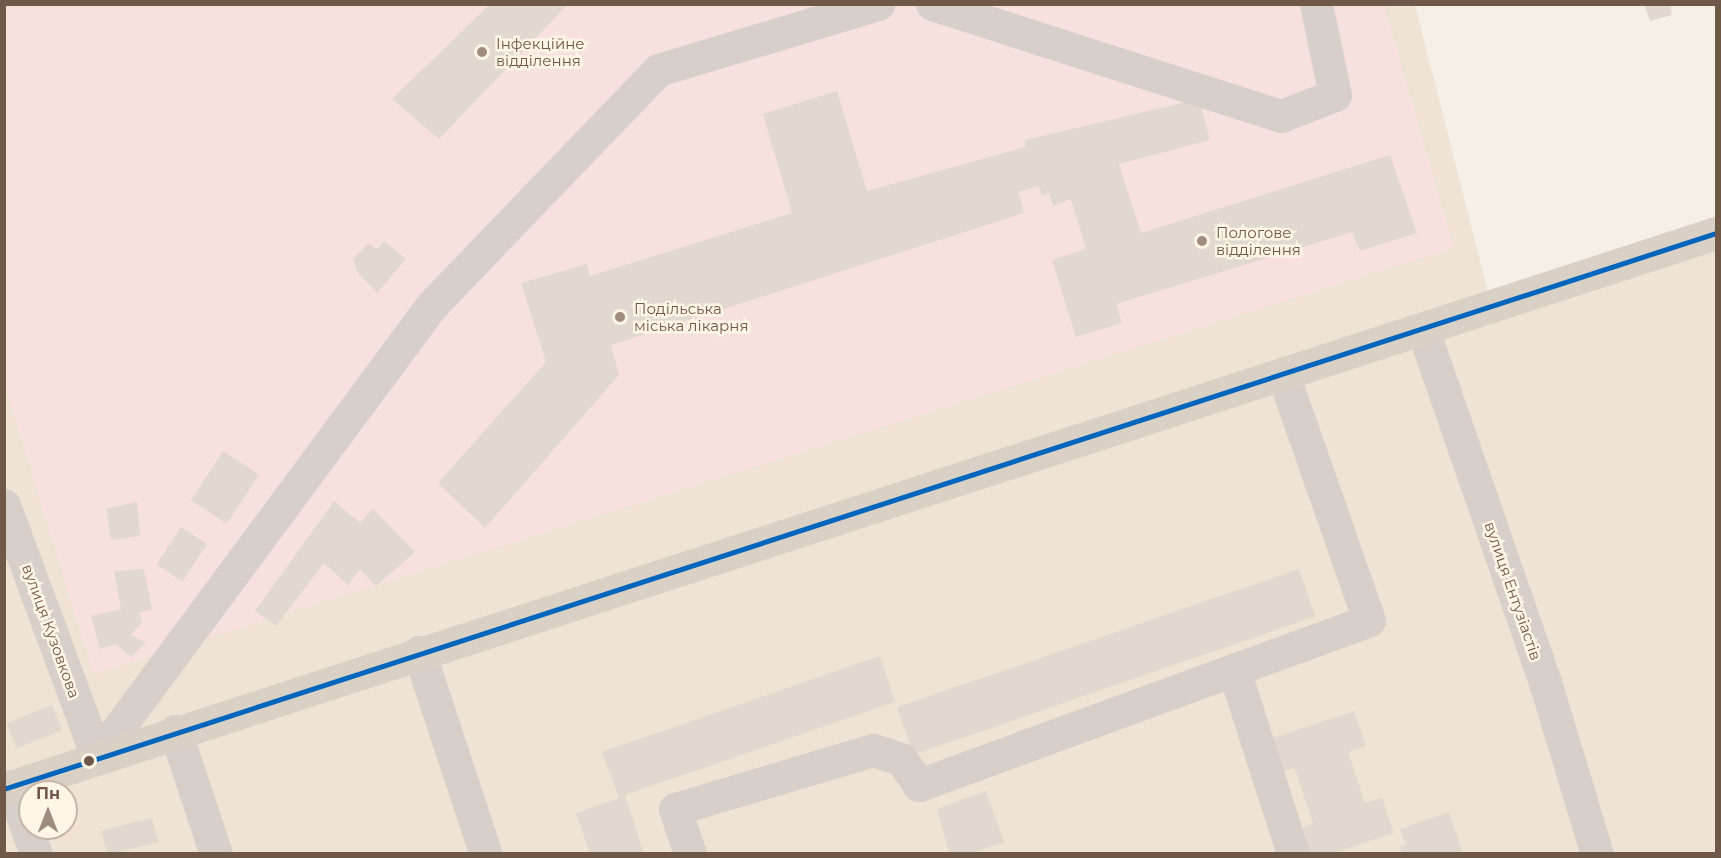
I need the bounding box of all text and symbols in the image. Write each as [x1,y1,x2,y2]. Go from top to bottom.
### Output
place label: Інфекційне відділення [496,34,585,69]
marker: Інфекційне відділення [473,43,491,61]
place label: Пологове відділення [1216,223,1301,258]
marker: Пологове відділення [1193,232,1211,250]
place label: Подільська міська лікарня [634,299,748,334]
marker: Подільська міська лікарня [611,308,629,326]
street label: вулиця Ентузіастів [1481,519,1545,663]
street label: вулиця Кузовкова [18,562,84,700]
unlabelled marker [83,755,95,767]
north arrow [18,780,78,840]
text: Пн [36,784,60,803]

